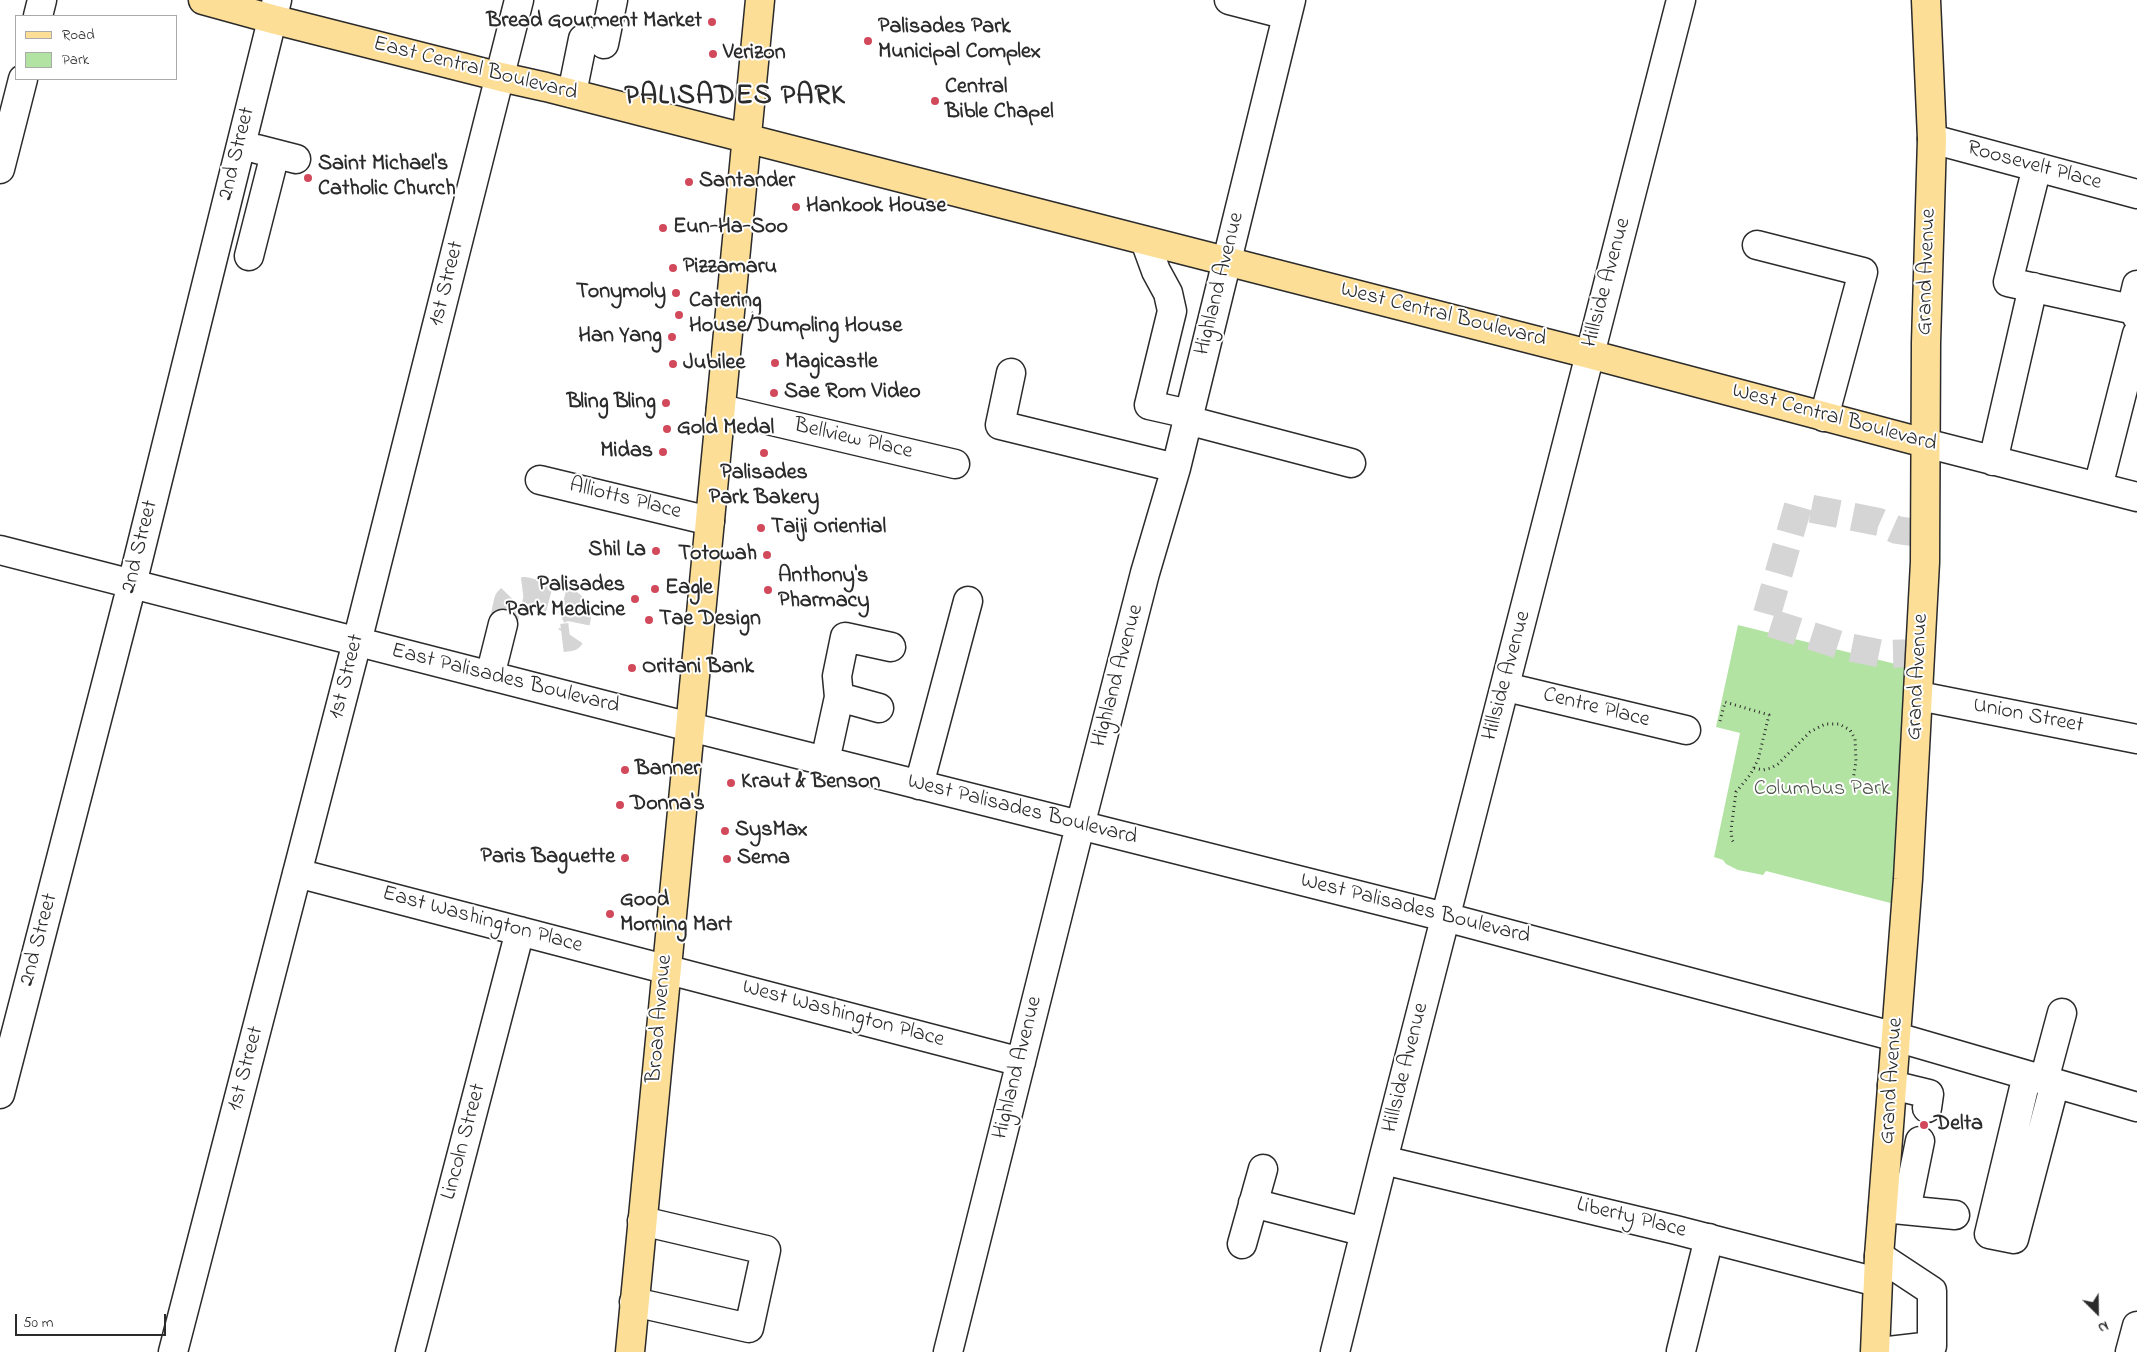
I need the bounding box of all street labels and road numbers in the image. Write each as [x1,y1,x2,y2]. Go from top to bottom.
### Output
street label: East Central Boulevard [370,32,580,108]
street label: 2nd Street [214,105,262,203]
street label: Roosevelt Place [1964,136,2104,198]
street label: Grand Avenue [1913,208,1943,336]
street label: Highland Avenue [1190,210,1252,358]
street label: Hillside Avenue [1578,215,1638,351]
street label: 1st Street [425,239,471,329]
street label: West Central Boulevard [1337,278,1549,354]
street label: West Central Boulevard [1729,379,1939,459]
street label: Bellview Place [791,414,915,466]
street label: Alliotts Place [566,473,684,527]
street label: 2nd Street [117,498,165,596]
street label: Highland Avenue [1087,602,1151,750]
street label: Hillside Avenue [1478,608,1538,744]
street label: Grand Avenue [1902,613,1936,741]
street label: 1st Street [325,632,371,722]
street label: East Palisades Boulevard [388,639,622,721]
street label: Centre Place [1540,683,1652,735]
street label: Union Street [1971,693,2085,741]
street label: West Palisades Boulevard [904,770,1140,852]
street label: West Palisades Boulevard [1297,869,1533,951]
street label: East Washington Place [379,882,585,960]
street label: 2nd Street [15,891,65,989]
street label: Broad Avenue [642,954,680,1084]
street label: West Washington Place [739,975,947,1055]
street label: Highland Avenue [988,994,1050,1142]
street label: Hillside Avenue [1378,1000,1436,1136]
street label: Grand Avenue [1875,1017,1911,1145]
street label: 1st Street [223,1024,271,1114]
street label: Lincoln Street [437,1081,493,1203]
street label: Liberty Place [1573,1193,1689,1245]

